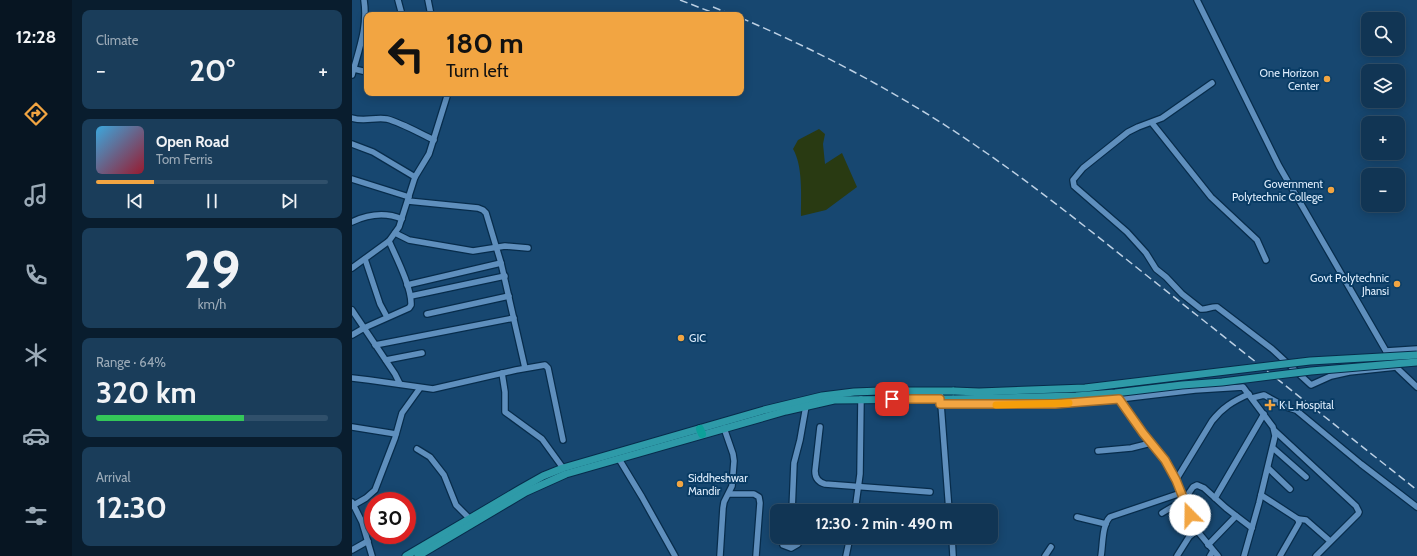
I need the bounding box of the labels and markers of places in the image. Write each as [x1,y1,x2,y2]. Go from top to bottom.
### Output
place label: One Horizon Center [1260,66,1320,93]
marker: One Horizon Center [1322,74,1332,84]
place label: Government Polytechnic College [1232,177,1323,204]
marker: Government Polytechnic College [1326,185,1336,195]
place label: Govt Polytechnic Jhansi [1310,271,1389,298]
marker: Govt Polytechnic Jhansi [1392,279,1402,289]
place label: GIC [689,331,706,345]
marker: GIC [676,333,686,343]
pin [875,382,909,416]
place label: K L Hospital [1279,398,1334,412]
marker: K L Hospital [1264,399,1276,411]
place label: Siddheshwar Mandir [688,471,748,498]
marker: Siddheshwar Mandir [675,479,685,489]

